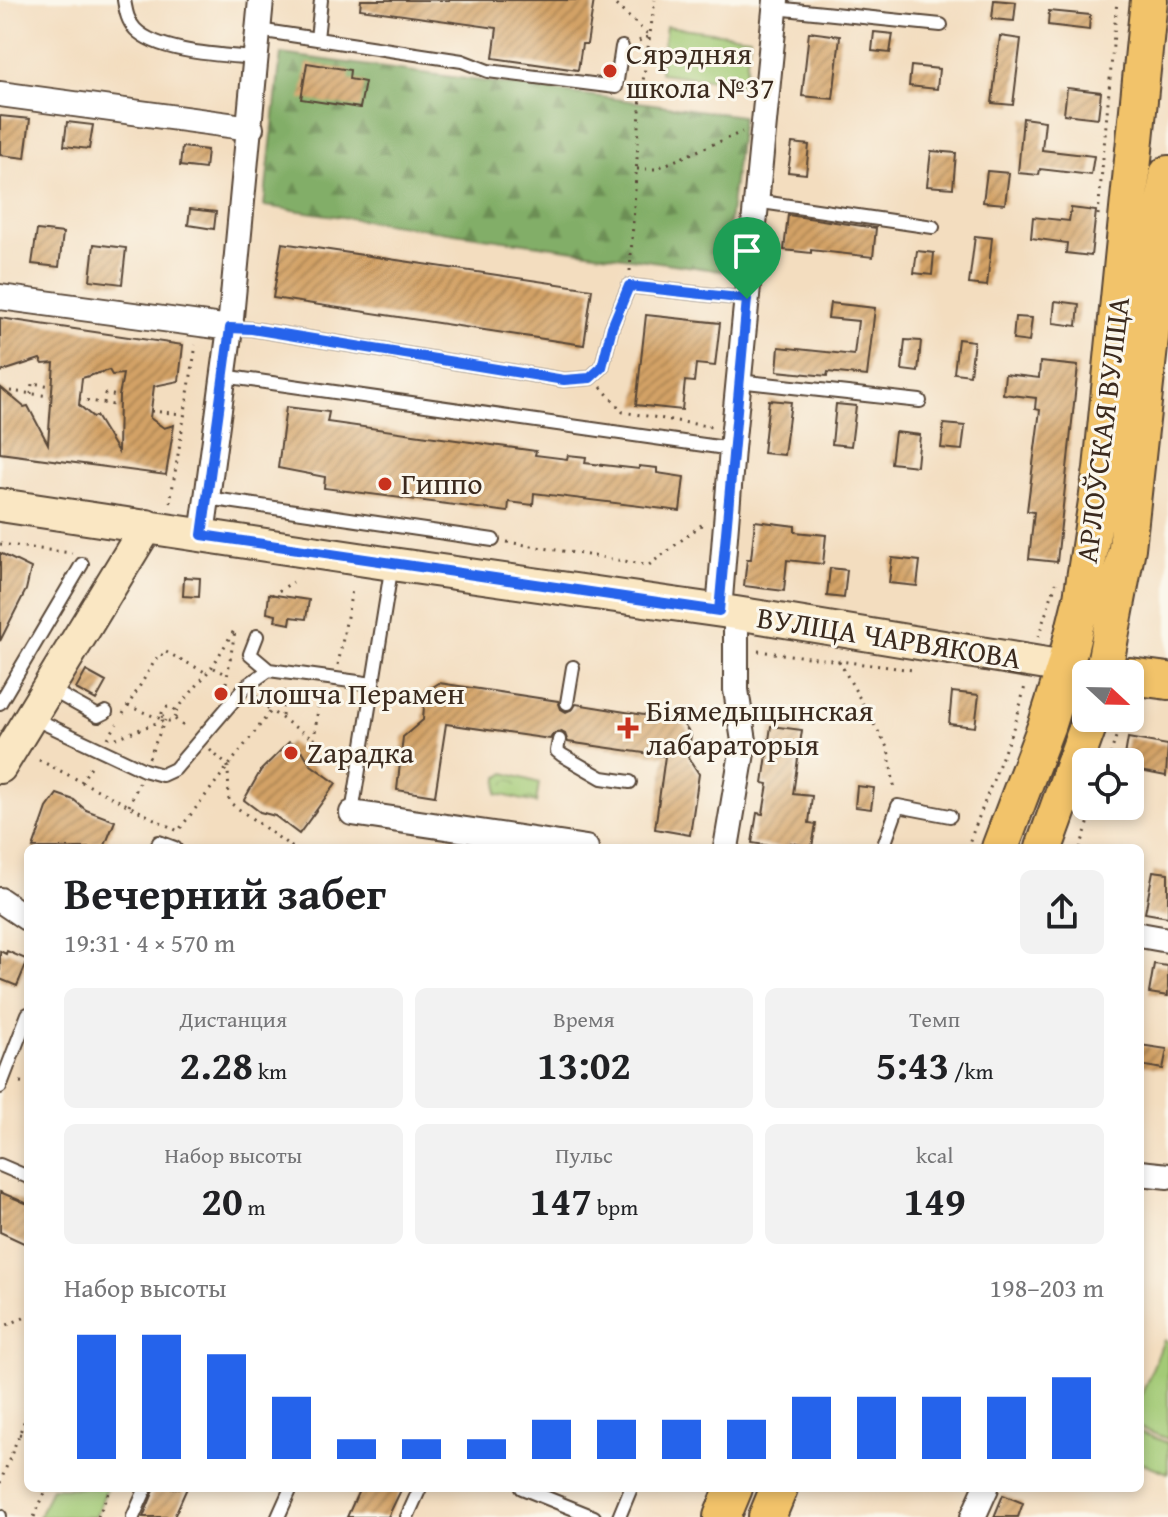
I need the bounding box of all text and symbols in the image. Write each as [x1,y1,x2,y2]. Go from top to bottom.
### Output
place label: Сярэдняя школа №37 [626,31,774,109]
marker: Сярэдняя школа №37 [601,62,619,80]
pin [713,217,781,299]
icon: arrive [725,229,769,273]
street label: АРЛОЎСКАЯ ВУЛІЦА [1064,294,1140,566]
place label: Гиппо [401,461,483,505]
marker: Гиппо [376,475,394,493]
street label: ВУЛІЦА ЧАРВЯКОВА [754,594,1024,680]
north arrow [1072,660,1144,732]
map controls [1072,660,1144,820]
place label: Плошча Перамен [237,671,465,715]
marker: Плошча Перамен [212,685,230,703]
place label: Біямедыцынская лабараторыя [646,688,873,766]
marker: Біямедыцынская лабараторыя [617,717,639,739]
place label: Zарадка [307,730,415,774]
marker: Zарадка [282,744,300,762]
button: locate [1072,748,1144,820]
text: Вечерний забег [64,861,386,925]
button: share [1020,870,1104,954]
text: 19:31 · 4 × 570 m [64,923,235,962]
text: Дистанция [180,1003,287,1035]
text: Время [553,1003,615,1035]
text: Темп [909,1003,960,1035]
text: 2.28 [180,1035,253,1094]
text: 13:02 [537,1035,631,1094]
text: 5:43 [876,1035,949,1094]
text: km [253,1055,287,1087]
text: /km [949,1055,994,1087]
text: Набор высоты [165,1139,302,1171]
text: Пульс [555,1139,613,1171]
text: kcal [916,1139,953,1171]
text: 20 [201,1171,243,1230]
text: 147 [530,1171,592,1230]
text: 149 [904,1171,966,1230]
text: m [243,1191,265,1223]
text: bpm [592,1191,638,1223]
text: Набор высоты [64,1268,226,1307]
text: 198–203 m [990,1268,1104,1307]

